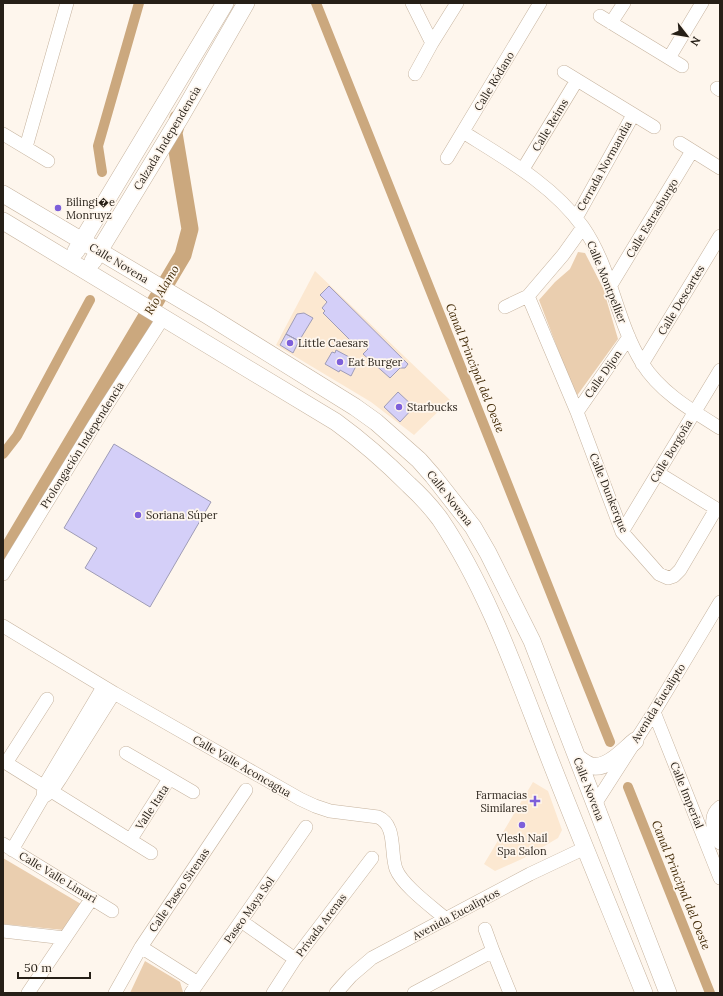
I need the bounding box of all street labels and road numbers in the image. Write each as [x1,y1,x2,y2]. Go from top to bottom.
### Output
street label: Calle Ródano [471,49,517,113]
street label: Calzada Independencia [130,83,204,192]
street label: Calle Reims [529,96,571,154]
street label: Cerrada Normandia [573,118,635,214]
street label: Calle Estrasburgo [623,176,681,260]
street label: Calle Montpellier [584,239,630,326]
street label: Calle Novena [87,240,151,286]
street label: Calle Descartes [655,262,707,338]
street label: Calle Dijon [581,347,625,401]
street label: Prolongación Independencia [37,379,127,511]
street label: Calle Borgoña [647,417,695,485]
street label: Calle Dunkerque [587,451,631,535]
street label: Calle Novena [424,467,476,529]
street label: Avenida Eucalipto [627,661,688,746]
street label: Calle Valle Aconcagua [190,732,294,800]
street label: Calle Novena [571,755,608,823]
street label: Calle Imperial [667,760,707,830]
street label: Valle Itata [132,782,172,833]
street label: Calle Paseo Sirenas [146,845,212,935]
street label: Calle Valle Limari [16,848,100,906]
street label: Paseo Maya Sol [221,874,277,946]
street label: Avenida Eucaliptos [409,885,502,943]
street label: Privada Arenas [293,891,349,959]

